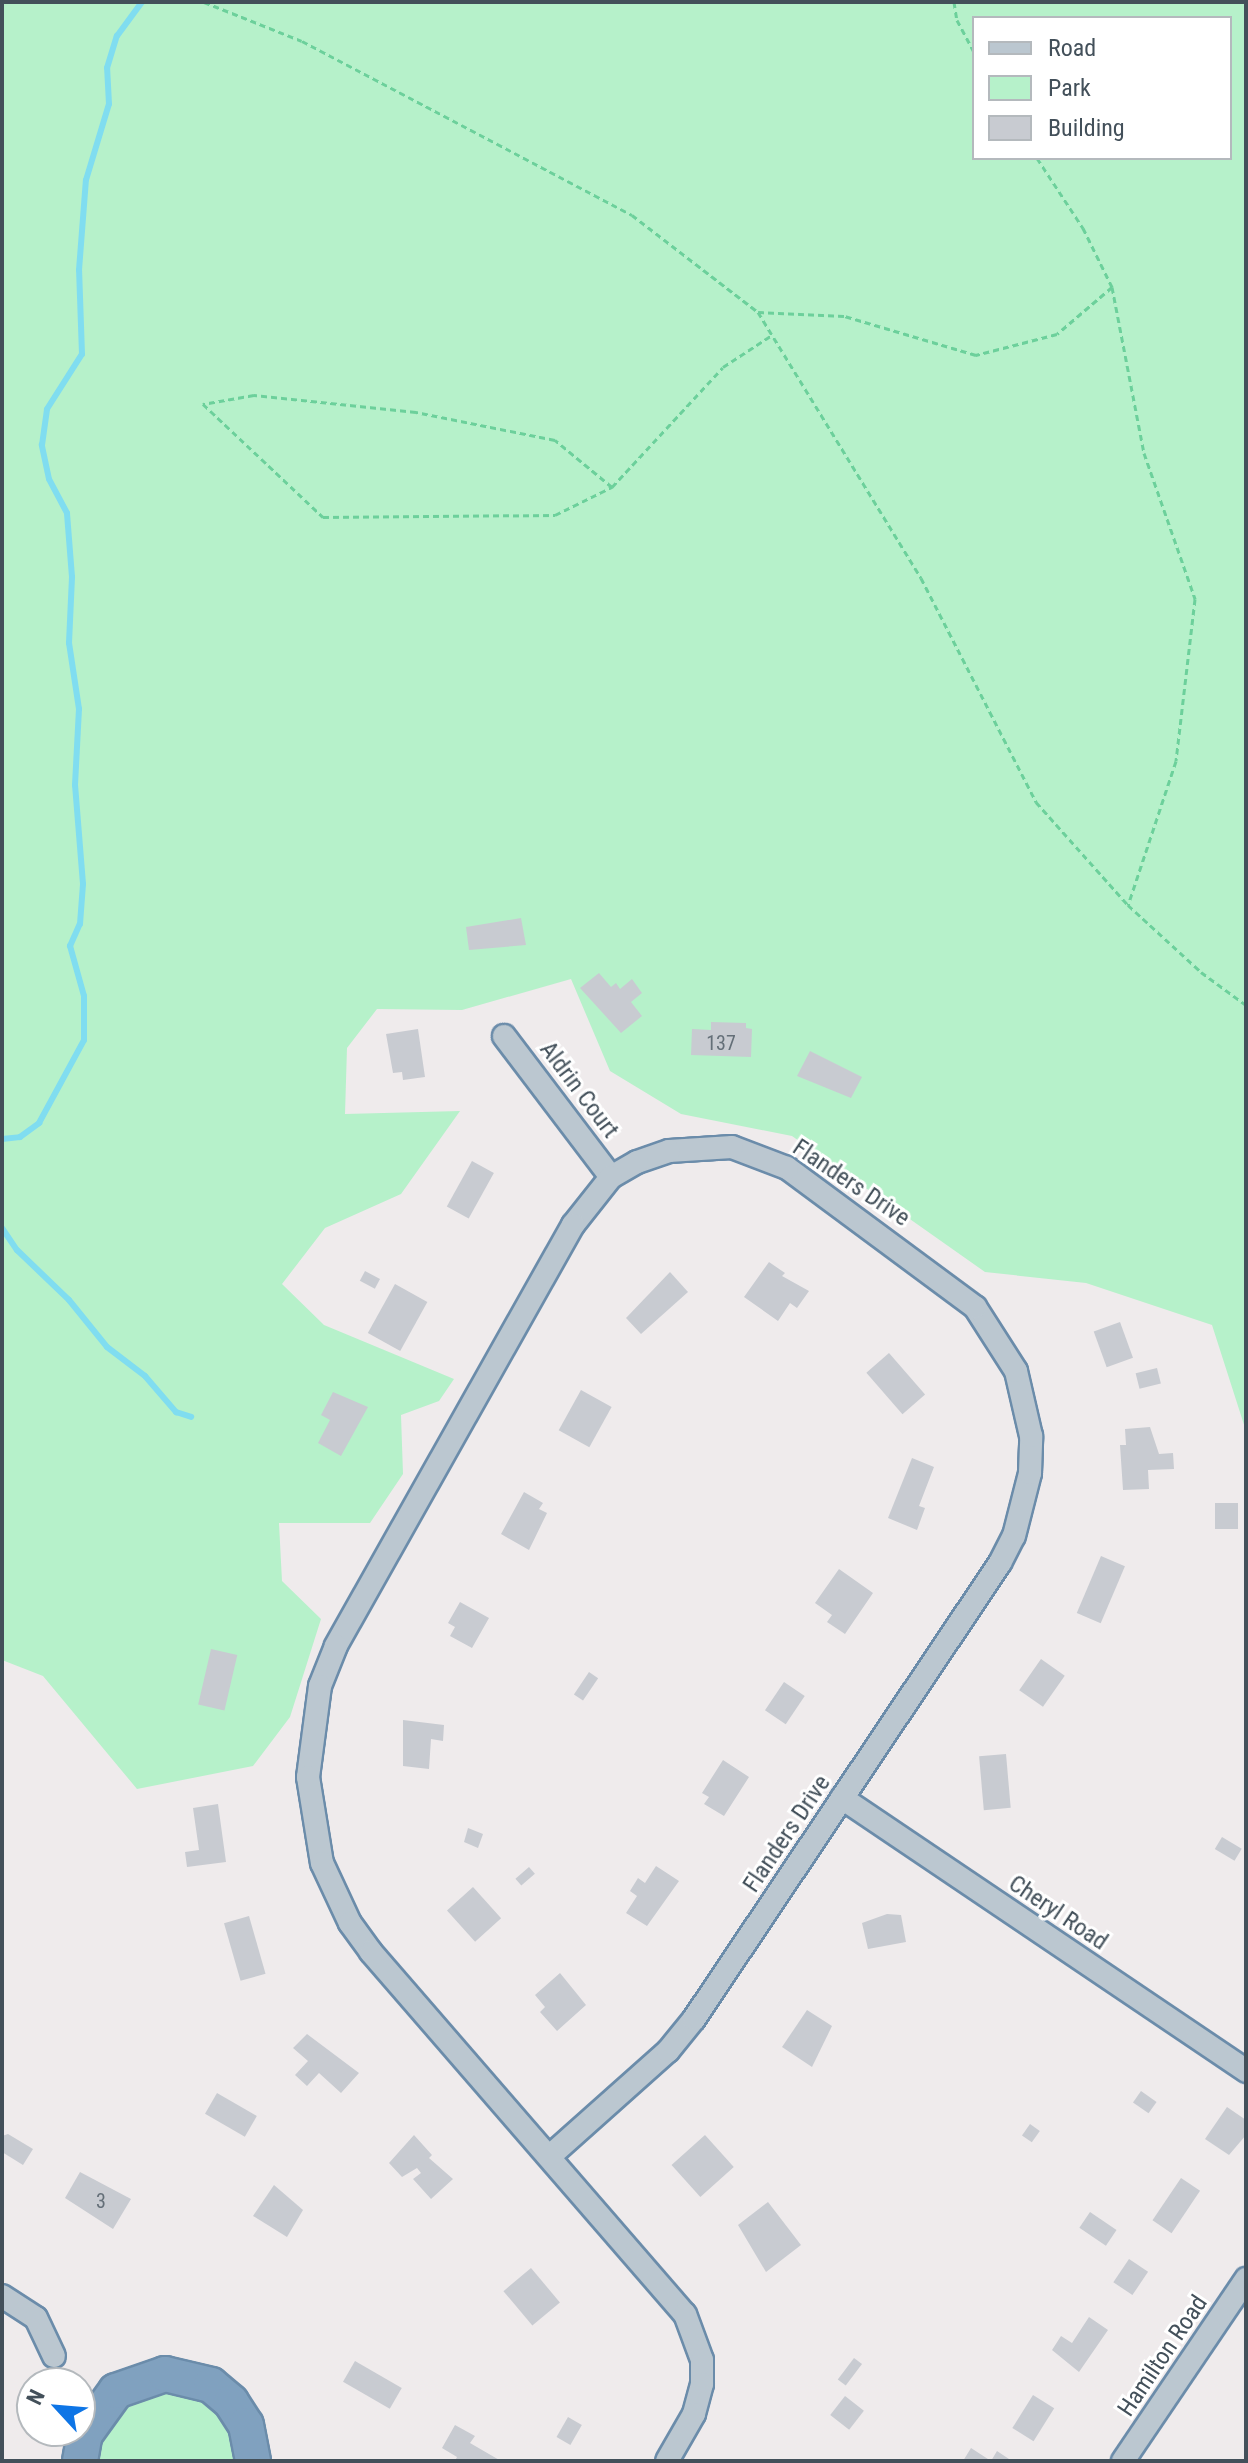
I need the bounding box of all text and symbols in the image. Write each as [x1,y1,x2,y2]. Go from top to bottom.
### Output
legend [972,16,1232,160]
text: Road [1048,34,1096,62]
text: Park [1048,74,1091,102]
text: Building [1048,114,1125,142]
house number: 137 [706,1031,736,1055]
street label: Aldrin Court [533,1036,625,1144]
street label: Flanders Drive [787,1133,915,1233]
street label: Flanders Drive [737,1770,837,1898]
street label: Cheryl Road [1003,1869,1113,1957]
house number: 3 [96,2189,106,2213]
street label: Hamilton Road [1112,2290,1214,2422]
north arrow [16,2367,96,2447]
text: N [22,2386,50,2409]

